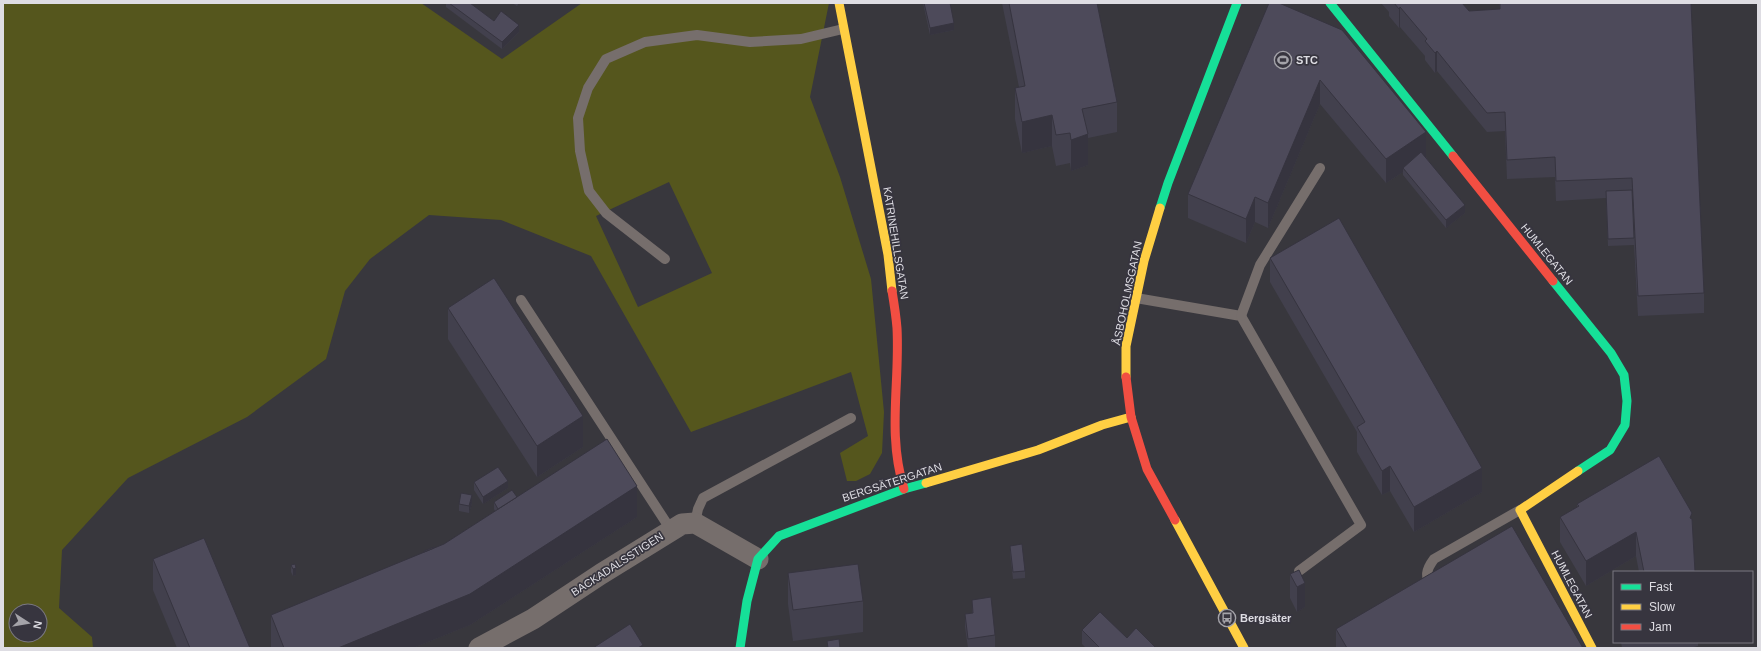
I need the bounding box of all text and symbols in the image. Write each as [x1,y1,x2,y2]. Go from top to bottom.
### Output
sports icon: STC [1273,50,1293,70]
place label: STC [1296,54,1318,66]
street label: KATRINEHILLSGATAN [881,186,911,300]
street label: HUMLEGATAN [1519,221,1575,287]
street label: ÅSBOHOLMSGATAN [1110,240,1144,346]
street label: BERGSÄTERGATAN [841,460,943,504]
street label: BACKADALSSTIGEN [569,530,665,598]
street label: HUMLEGATAN [1549,548,1595,620]
legend [1613,571,1753,643]
text: Fast [1649,580,1673,594]
text: Slow [1649,600,1675,614]
north arrow [8,603,48,643]
bus stop icon: Bergsäter [1217,608,1237,628]
place label: Bergsäter [1240,612,1292,624]
text: N [31,620,44,630]
text: Jam [1649,620,1672,634]

